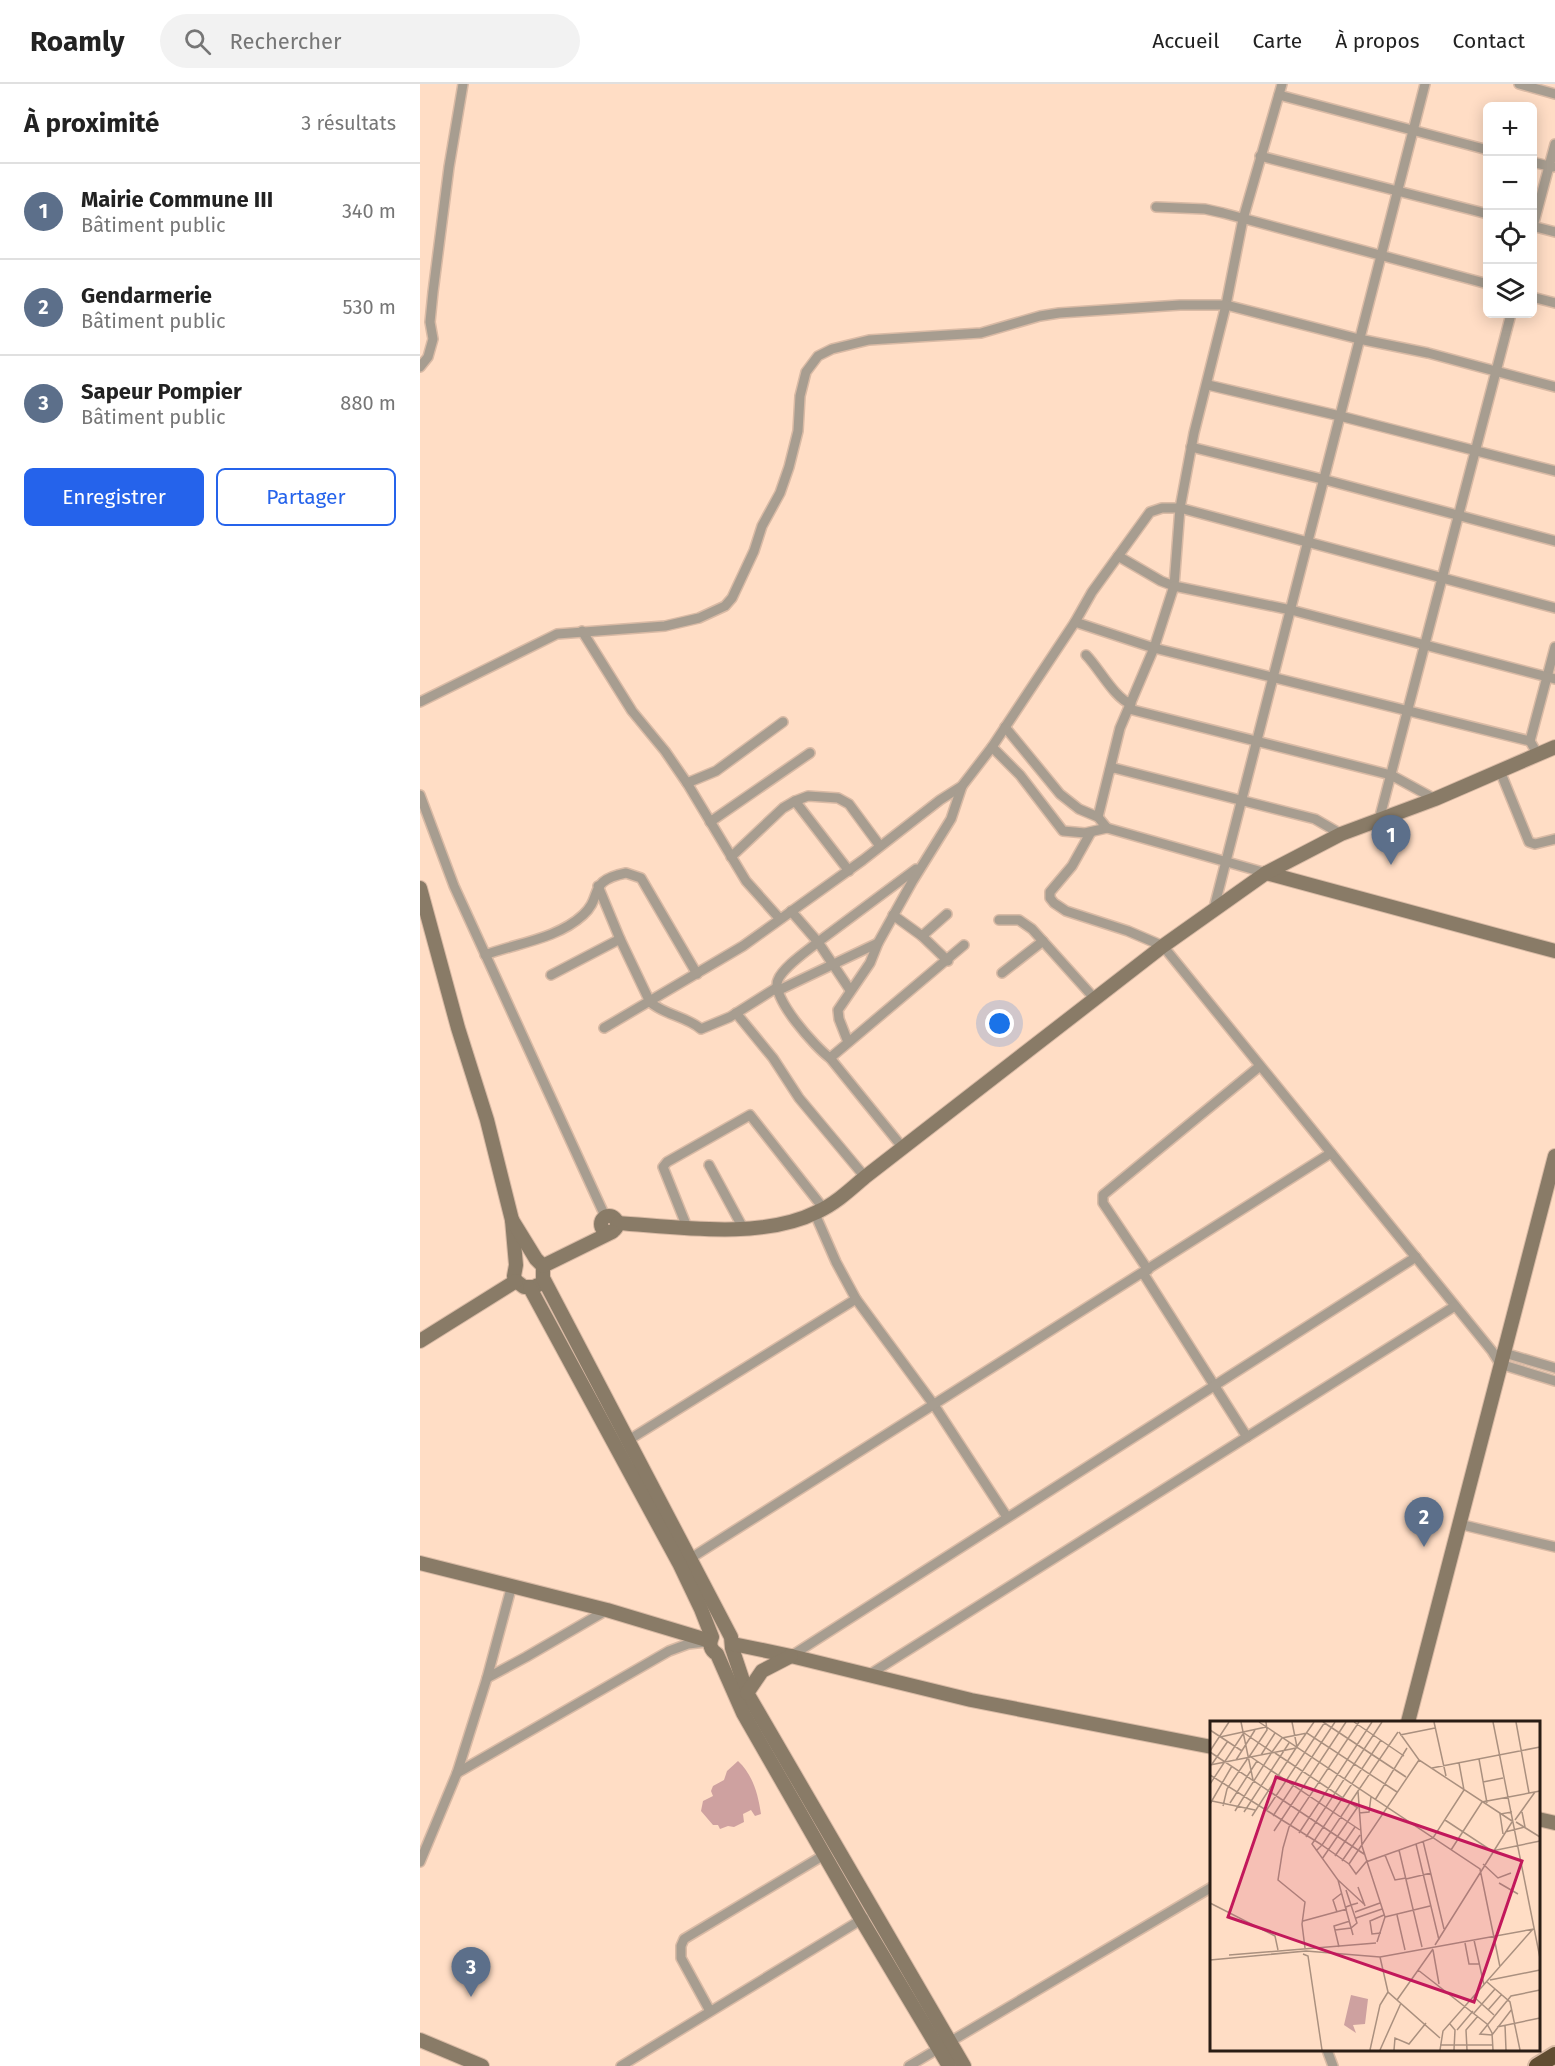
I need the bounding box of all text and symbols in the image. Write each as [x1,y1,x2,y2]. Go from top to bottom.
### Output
search box [160,14,580,68]
text: Roamly [30,25,124,58]
icon: search [181,25,214,58]
text: Rechercher [229,28,342,55]
text: Accueil [1152,28,1219,54]
text: Carte [1252,28,1302,54]
text: À propos [1335,28,1420,54]
text: Contact [1453,28,1525,54]
map controls [1483,102,1537,318]
button: + [1483,102,1537,156]
text: À proximité [24,108,159,139]
text: 3 résultats [301,111,396,135]
button: − [1483,156,1537,210]
text: Mairie Commune III [81,186,273,213]
text: 1 [39,199,48,223]
text: 340 m [342,199,396,223]
button: locate [1483,210,1537,264]
text: Bâtiment public [81,213,226,237]
button: layers [1483,264,1537,318]
text: Gendarmerie [81,282,212,309]
text: 2 [38,295,49,319]
text: 530 m [343,295,396,319]
text: Bâtiment public [81,309,226,333]
text: Sapeur Pompier [81,378,242,405]
text: 3 [38,391,49,415]
text: 880 m [340,391,396,415]
text: Bâtiment public [81,405,226,429]
button: Enregistrer [24,468,204,526]
button: Partager [216,468,396,526]
pin: 1 [1372,816,1410,865]
your location [985,1009,1014,1038]
pin: 2 [1404,1498,1444,1547]
inset map [1210,1721,1540,2051]
pin: 3 [452,1948,490,1997]

